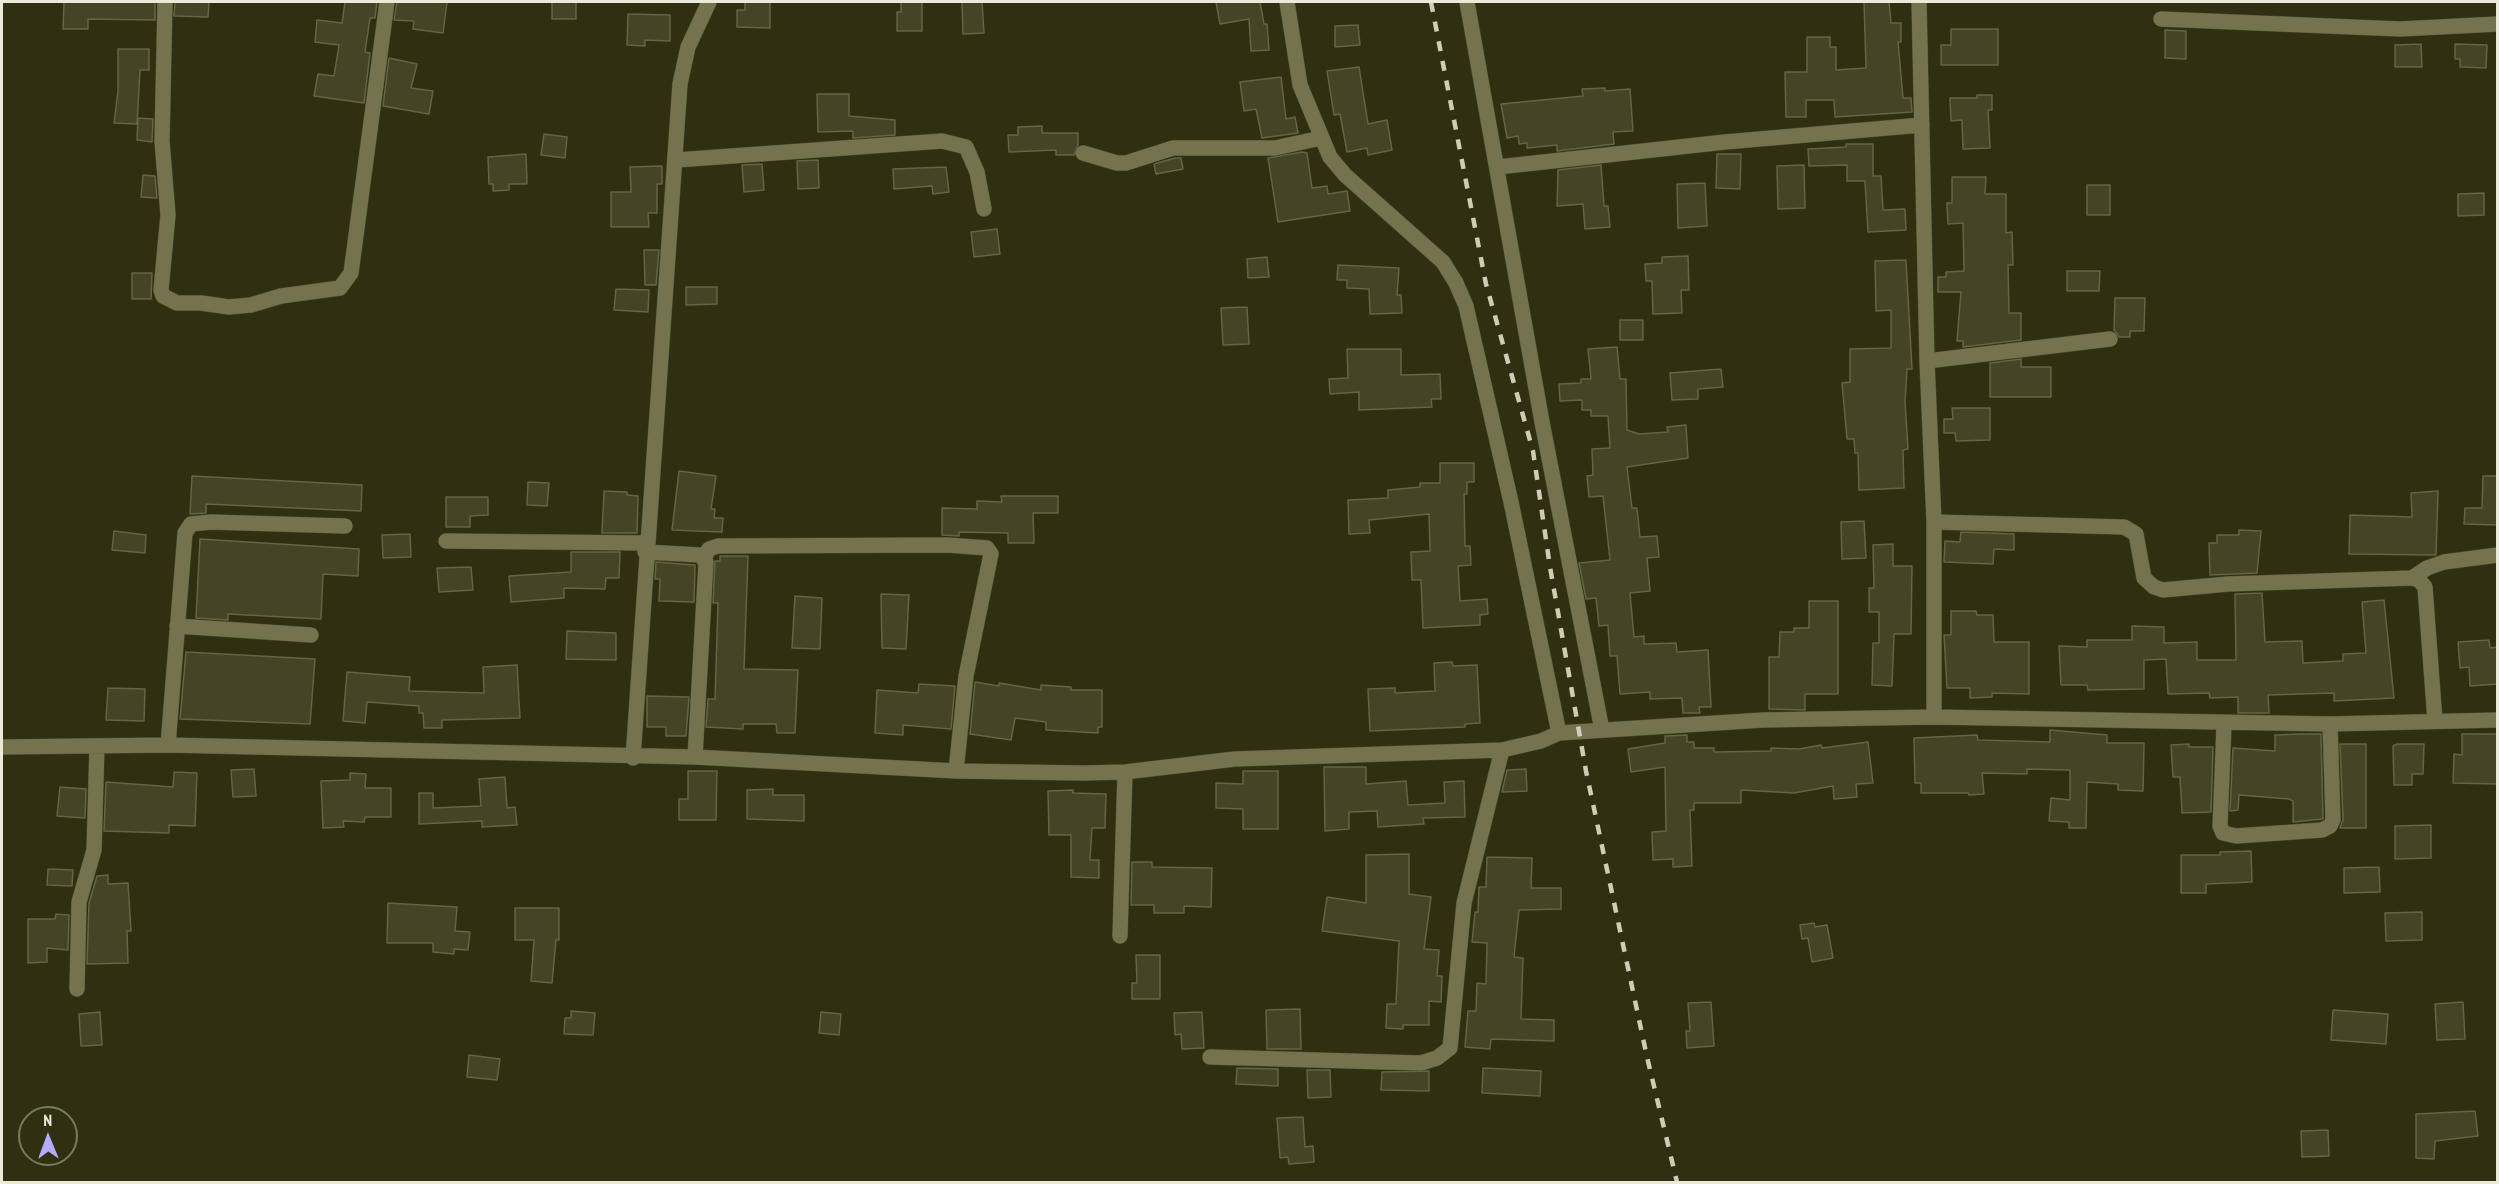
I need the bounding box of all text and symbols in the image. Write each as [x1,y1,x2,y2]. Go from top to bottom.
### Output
north arrow [18,1106,78,1166]
text: N [43,1110,52,1130]

